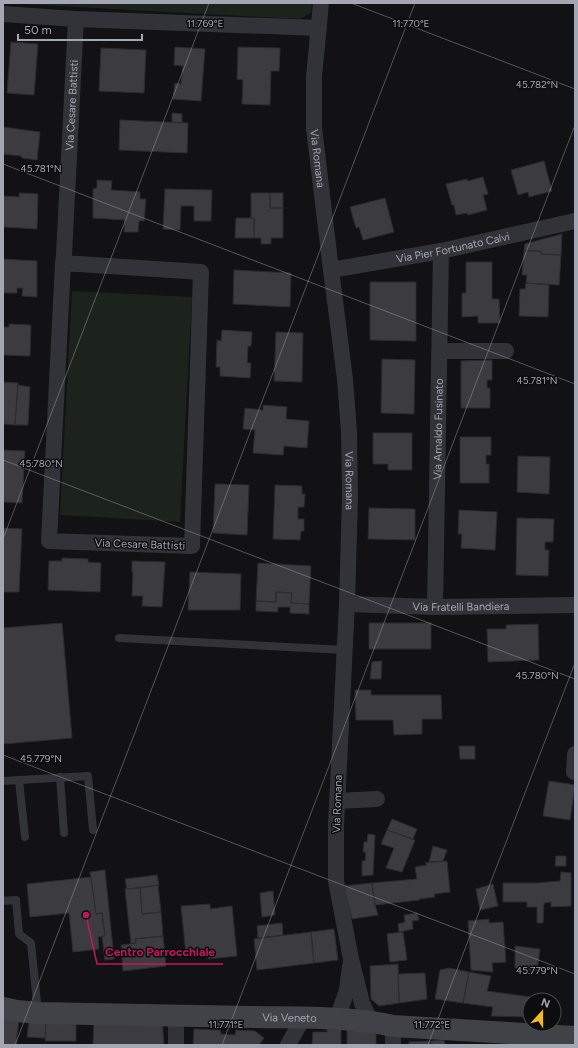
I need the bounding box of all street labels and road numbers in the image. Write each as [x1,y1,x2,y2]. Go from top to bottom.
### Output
street label: Via Cesare Battisti [63,59,81,151]
street label: Via Romana [307,129,327,188]
street label: Via Pier Fortunato Calvi [395,230,511,266]
street label: Via Arnaldo Fusinato [431,378,446,480]
street label: Via Romana [342,451,356,510]
street label: Via Cesare Battisti [94,536,186,553]
street label: Via Fratelli Bandiera [412,600,509,614]
street label: Via Romana [330,775,345,833]
street label: Via Veneto [262,1011,317,1025]

